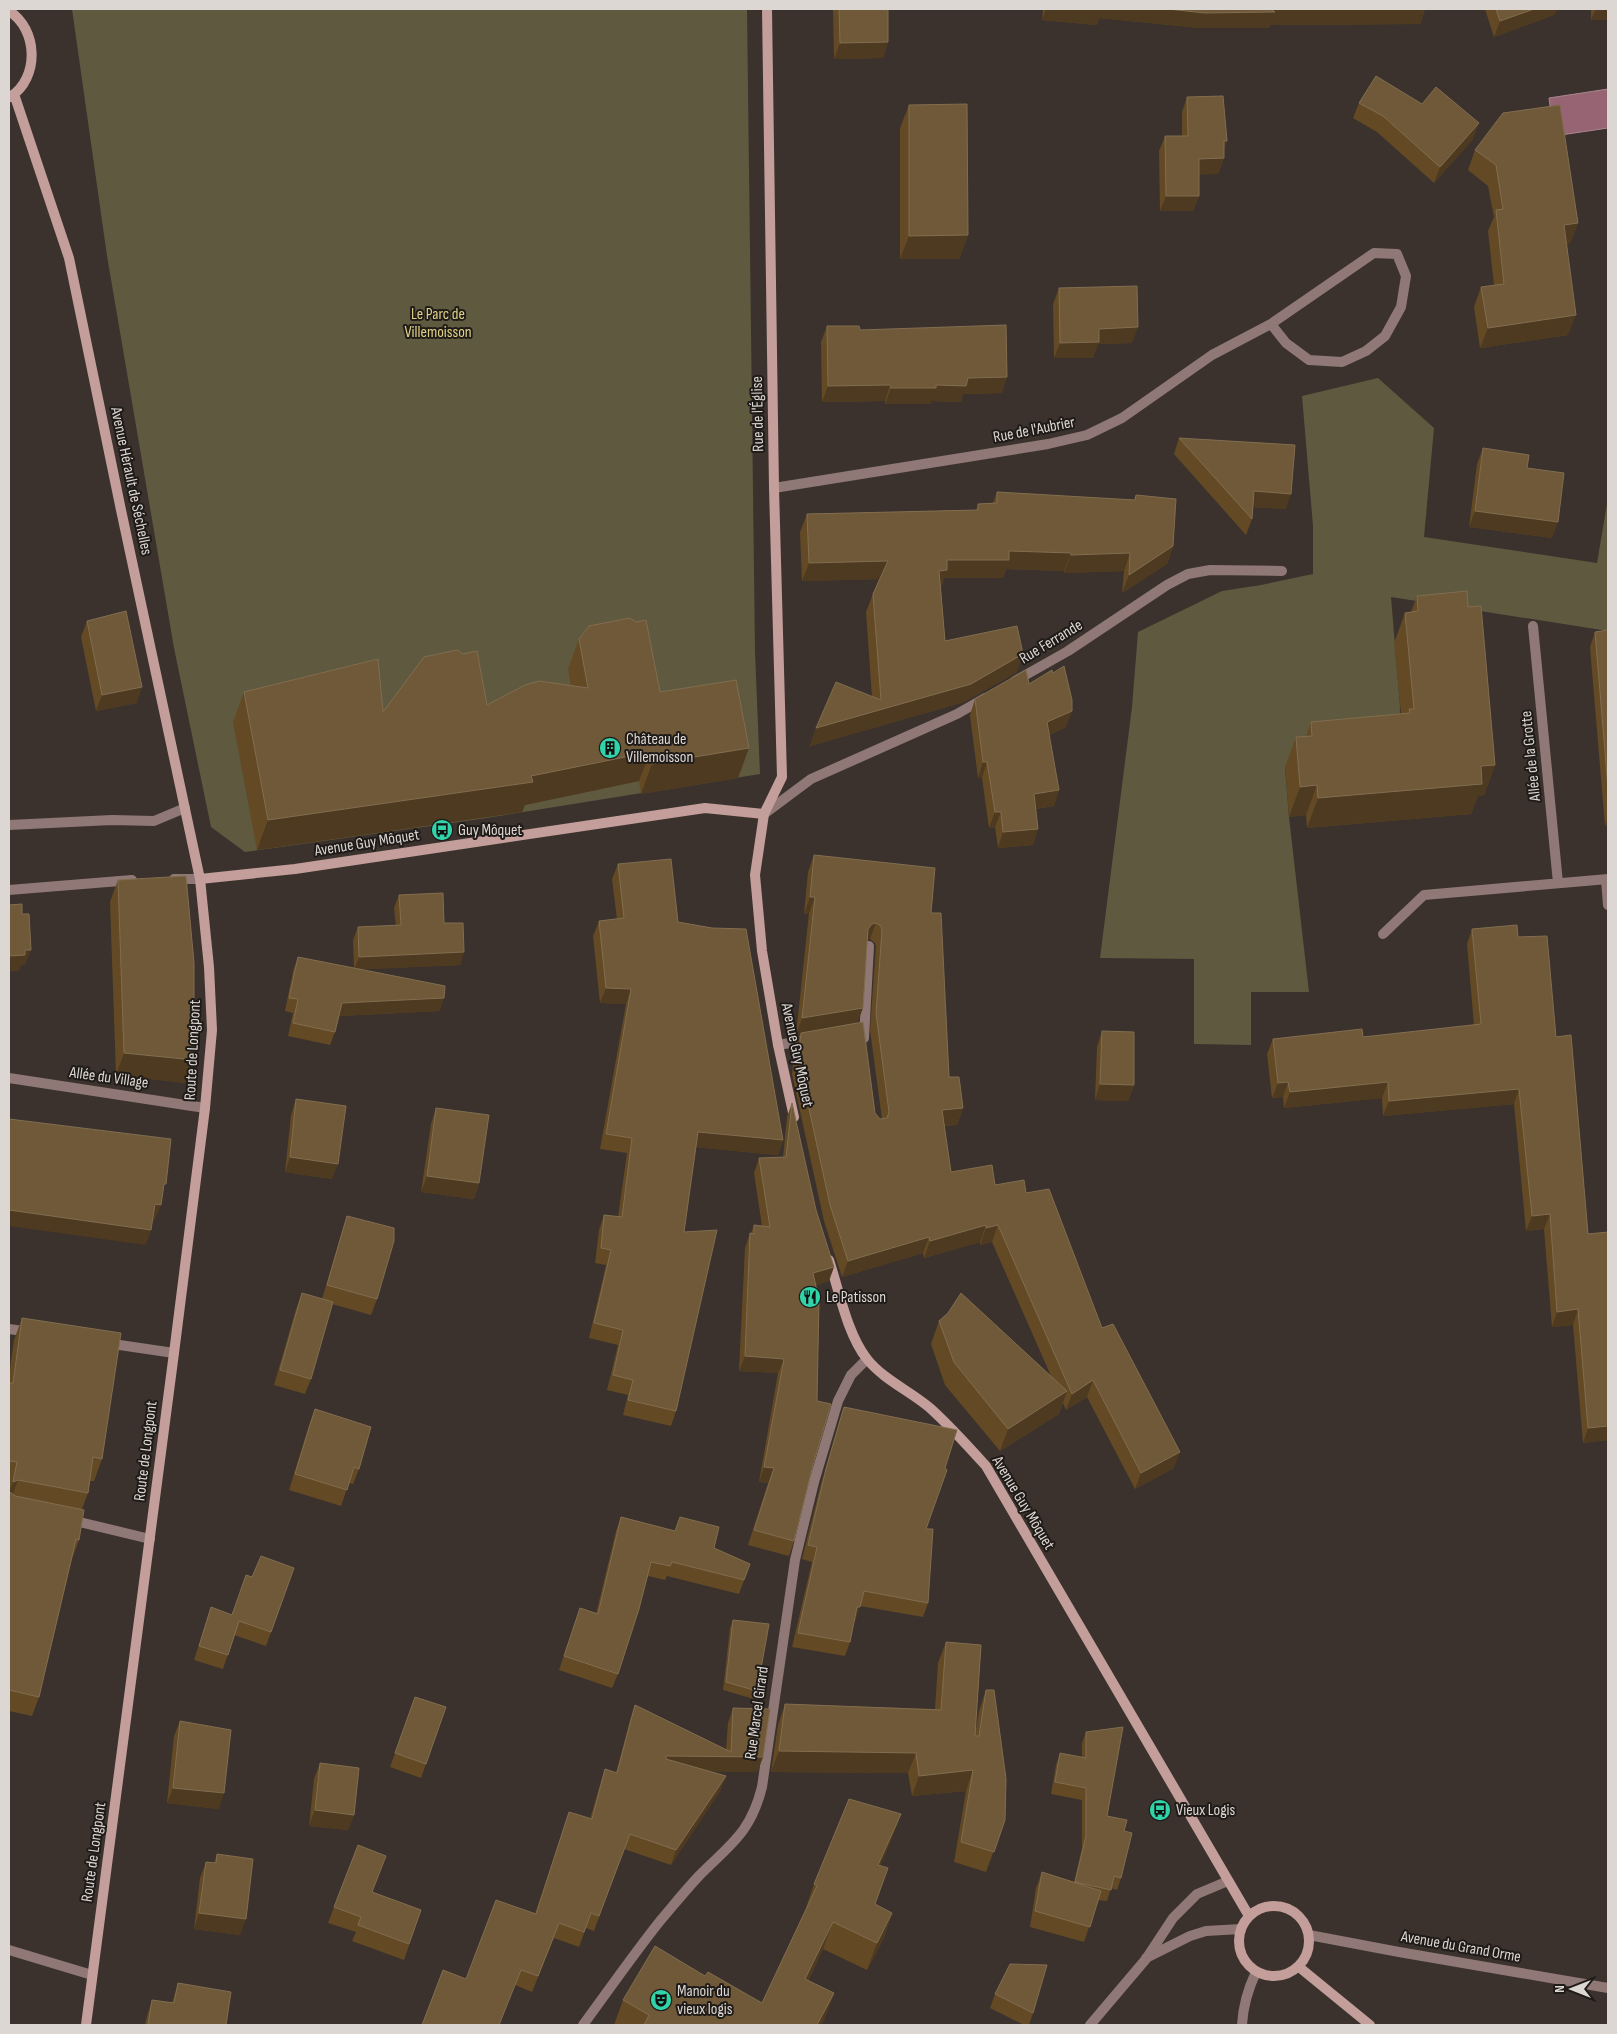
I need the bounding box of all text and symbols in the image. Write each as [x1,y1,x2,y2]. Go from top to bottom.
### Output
park label: Le Parc de Villemoisson [404,305,472,342]
street label: Rue de l'Église [748,376,768,452]
street label: Avenue Hérault de Séchelles [106,404,156,557]
street label: Rue de l'Aubrier [991,413,1077,447]
street label: Rue Ferrande [1016,616,1086,668]
street label: Allée de la Grotte [1517,710,1545,803]
place label: Château de Villemoisson [626,730,693,767]
building icon: Château de Villemoisson [598,736,622,760]
bus stop icon: Guy Môquet [430,818,454,842]
place label: Guy Môquet [458,821,522,840]
street label: Avenue Guy Môquet [312,825,421,861]
street label: Route de Longpont [181,999,205,1101]
street label: Avenue Guy Môquet [776,1000,817,1109]
street label: Allée du Village [67,1063,150,1093]
restaurant icon: Le Patisson [798,1285,822,1309]
place label: Le Patisson [826,1288,886,1307]
street label: Route de Longpont [130,1400,162,1502]
street label: Avenue Guy Môquet [987,1452,1058,1553]
street label: Rue Marcel Girard [741,1665,773,1761]
bus stop icon: Vieux Logis [1148,1798,1172,1822]
street label: Route de Longpont [78,1801,110,1903]
place label: Vieux Logis [1176,1801,1236,1820]
street label: Avenue du Grand Orme [1399,1927,1522,1967]
north arrow [1547,1964,1597,2014]
place label: Manoir du vieux logis [677,1982,733,2019]
text: N [1551,1985,1568,1993]
theatre icon: Manoir du vieux logis [649,1988,673,2012]

